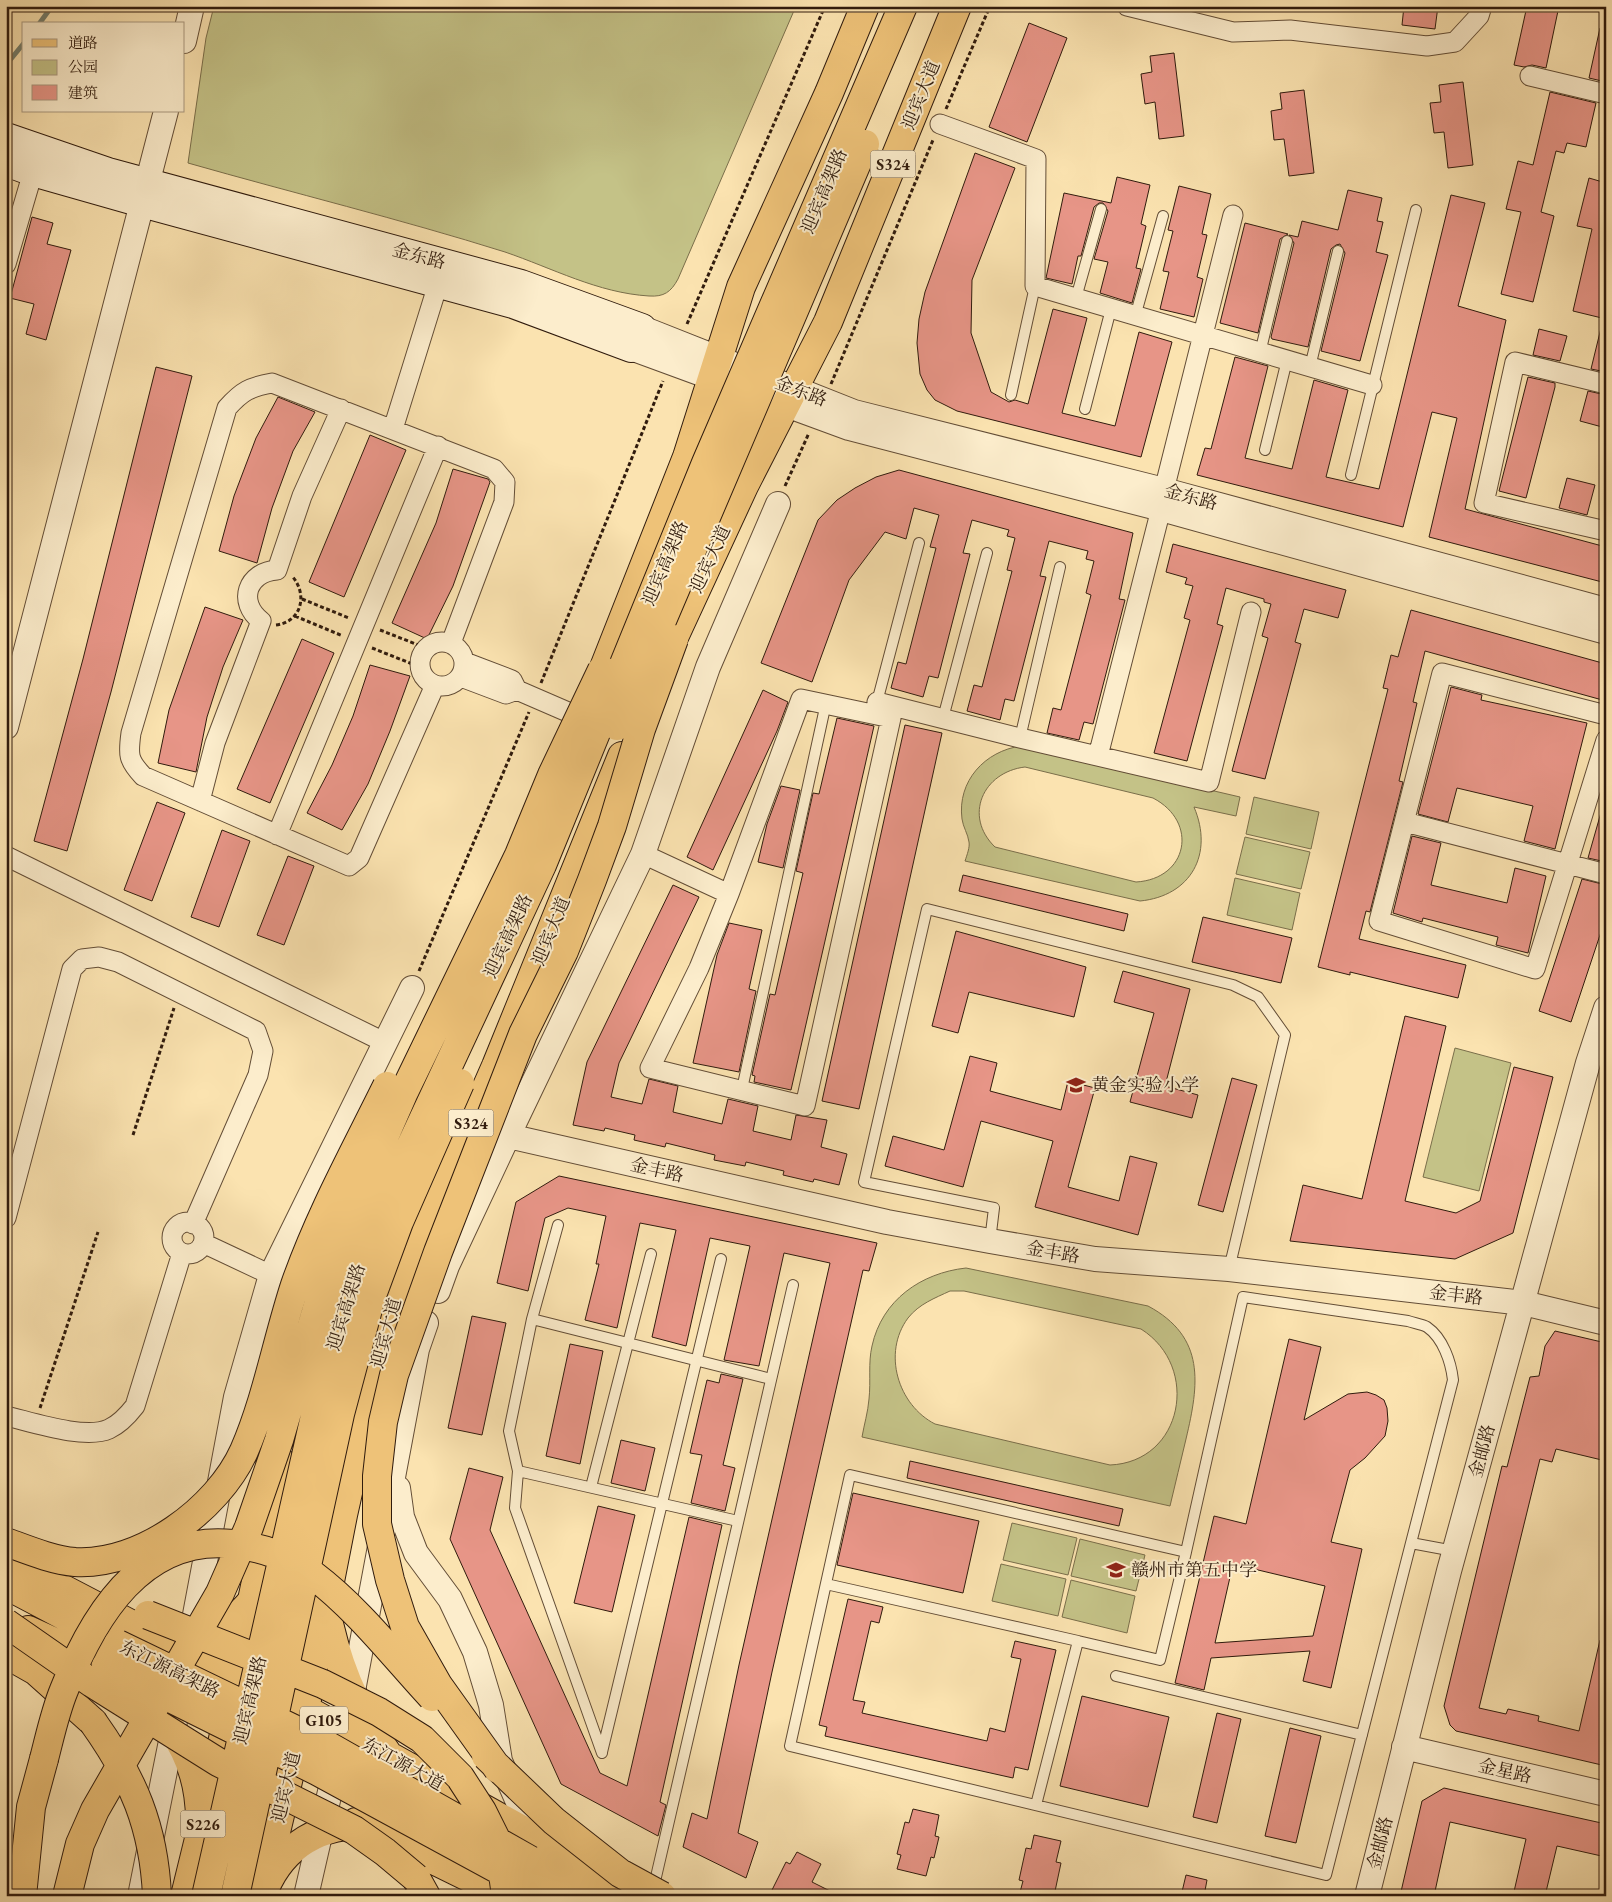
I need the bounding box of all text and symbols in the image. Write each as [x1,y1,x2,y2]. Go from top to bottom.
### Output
legend [22,22,185,112]
text: 道路 [68,33,98,52]
text: 公园 [68,57,98,76]
street label: 迎宾大道 [896,57,945,132]
text: 建筑 [68,83,98,102]
street label: 迎宾高架路 [795,145,852,237]
road number: S324 [870,150,916,178]
street label: 金东路 [390,237,448,274]
street label: 金东路 [772,370,831,411]
street label: 金东路 [1162,478,1220,515]
street label: 迎宾高架路 [636,517,693,609]
street label: 迎宾大道 [684,521,735,596]
street label: 迎宾高架路 [478,890,537,981]
street label: 迎宾大道 [526,893,575,968]
place label: 黄金实验小学 [1091,1073,1199,1096]
school or university icon: 黄金实验小学 [1065,1074,1087,1096]
road number: S324 [448,1110,494,1136]
street label: 金丰路 [628,1152,686,1187]
street label: 金丰路 [1025,1235,1082,1268]
street label: 迎宾高架路 [321,1260,370,1353]
street label: 金丰路 [1428,1280,1484,1309]
street label: 迎宾大道 [365,1295,406,1371]
street label: 金邮路 [1463,1422,1500,1480]
place label: 赣州市第五中学 [1131,1558,1257,1581]
school or university icon: 赣州市第五中学 [1105,1559,1127,1581]
street label: 东江源高架路 [117,1635,224,1703]
street label: 迎宾高架路 [228,1653,271,1746]
road number: G105 [300,1706,348,1734]
street label: 东江源大道 [358,1732,448,1795]
street label: 迎宾大道 [266,1749,305,1825]
street label: 金星路 [1476,1753,1534,1788]
road number: S226 [180,1810,226,1838]
street label: 金邮路 [1362,1814,1397,1872]

